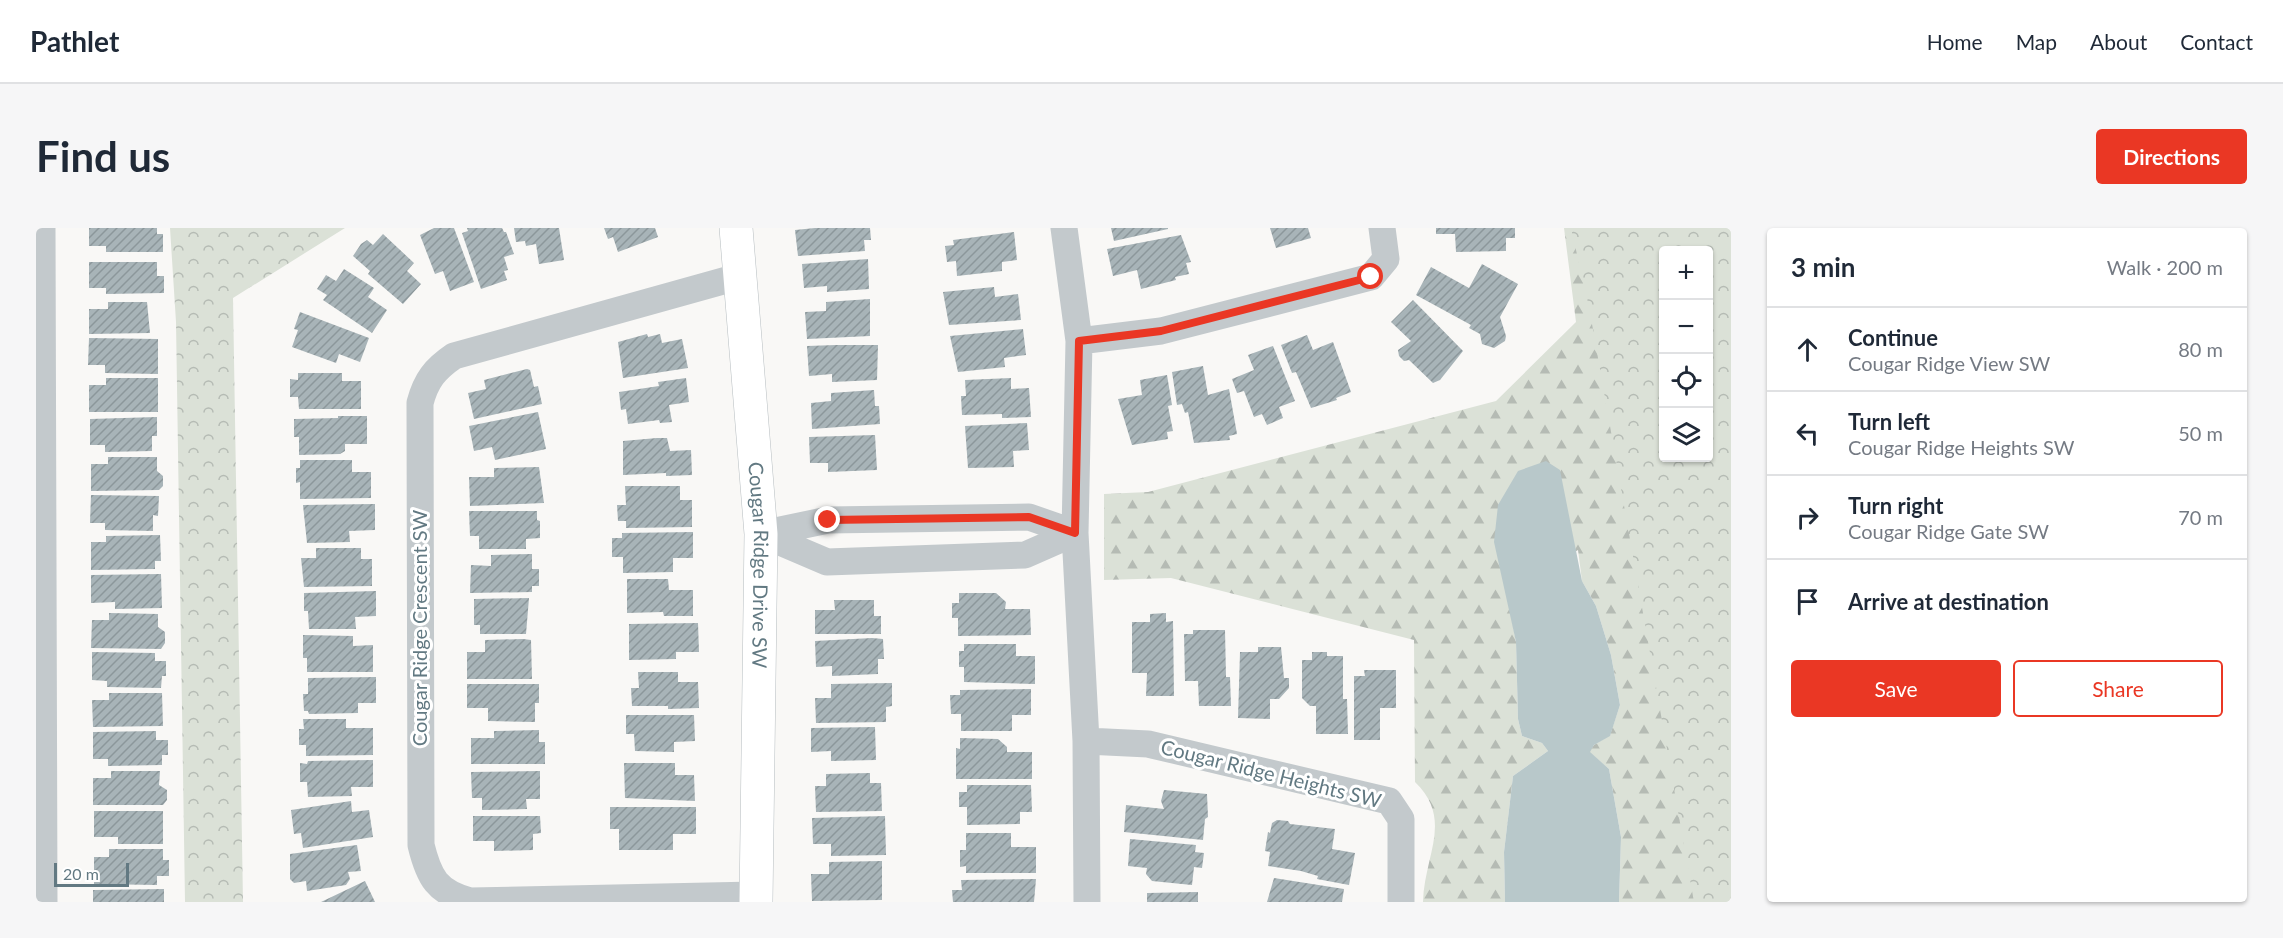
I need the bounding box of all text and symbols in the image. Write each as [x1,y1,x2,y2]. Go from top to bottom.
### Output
text: Pathlet [30,24,119,58]
text: Home [1927,29,1983,54]
text: Map [2016,29,2057,54]
text: About [2090,29,2147,54]
text: Contact [2180,29,2253,54]
button: Directions [2096,129,2247,184]
text: Find us [36,131,170,181]
map controls [1659,246,1713,462]
button: + [1659,246,1713,300]
text: 3 min [1791,251,1855,283]
text: Walk · 200 m [2107,255,2223,279]
route start [1357,263,1383,289]
button: − [1659,300,1713,354]
text: Continue [1848,324,1938,351]
icon: ahead [1791,333,1824,366]
text: 80 m [2178,337,2223,361]
text: Cougar Ridge View SW [1848,351,2050,375]
button: locate [1659,354,1713,408]
button: layers [1659,408,1713,462]
text: Turn left [1848,408,1930,435]
icon: left [1791,417,1824,450]
text: 50 m [2178,421,2223,445]
text: Cougar Ridge Heights SW [1848,435,2074,459]
street label: Cougar Ridge Drive SW [744,461,774,669]
text: Turn right [1848,492,1943,519]
icon: right [1791,501,1824,534]
text: 70 m [2178,505,2223,529]
route end [814,506,840,532]
street label: Cougar Ridge Crescent SW [407,510,431,746]
text: Cougar Ridge Gate SW [1848,519,2049,543]
icon: arrive [1791,585,1824,618]
text: Arrive at destination [1848,588,2049,615]
button: Save [1791,660,2001,717]
button: Share [2013,660,2223,717]
street label: Cougar Ridge Heights SW [1158,734,1384,812]
scale bar [54,860,129,888]
text: 20 m [63,864,99,883]

